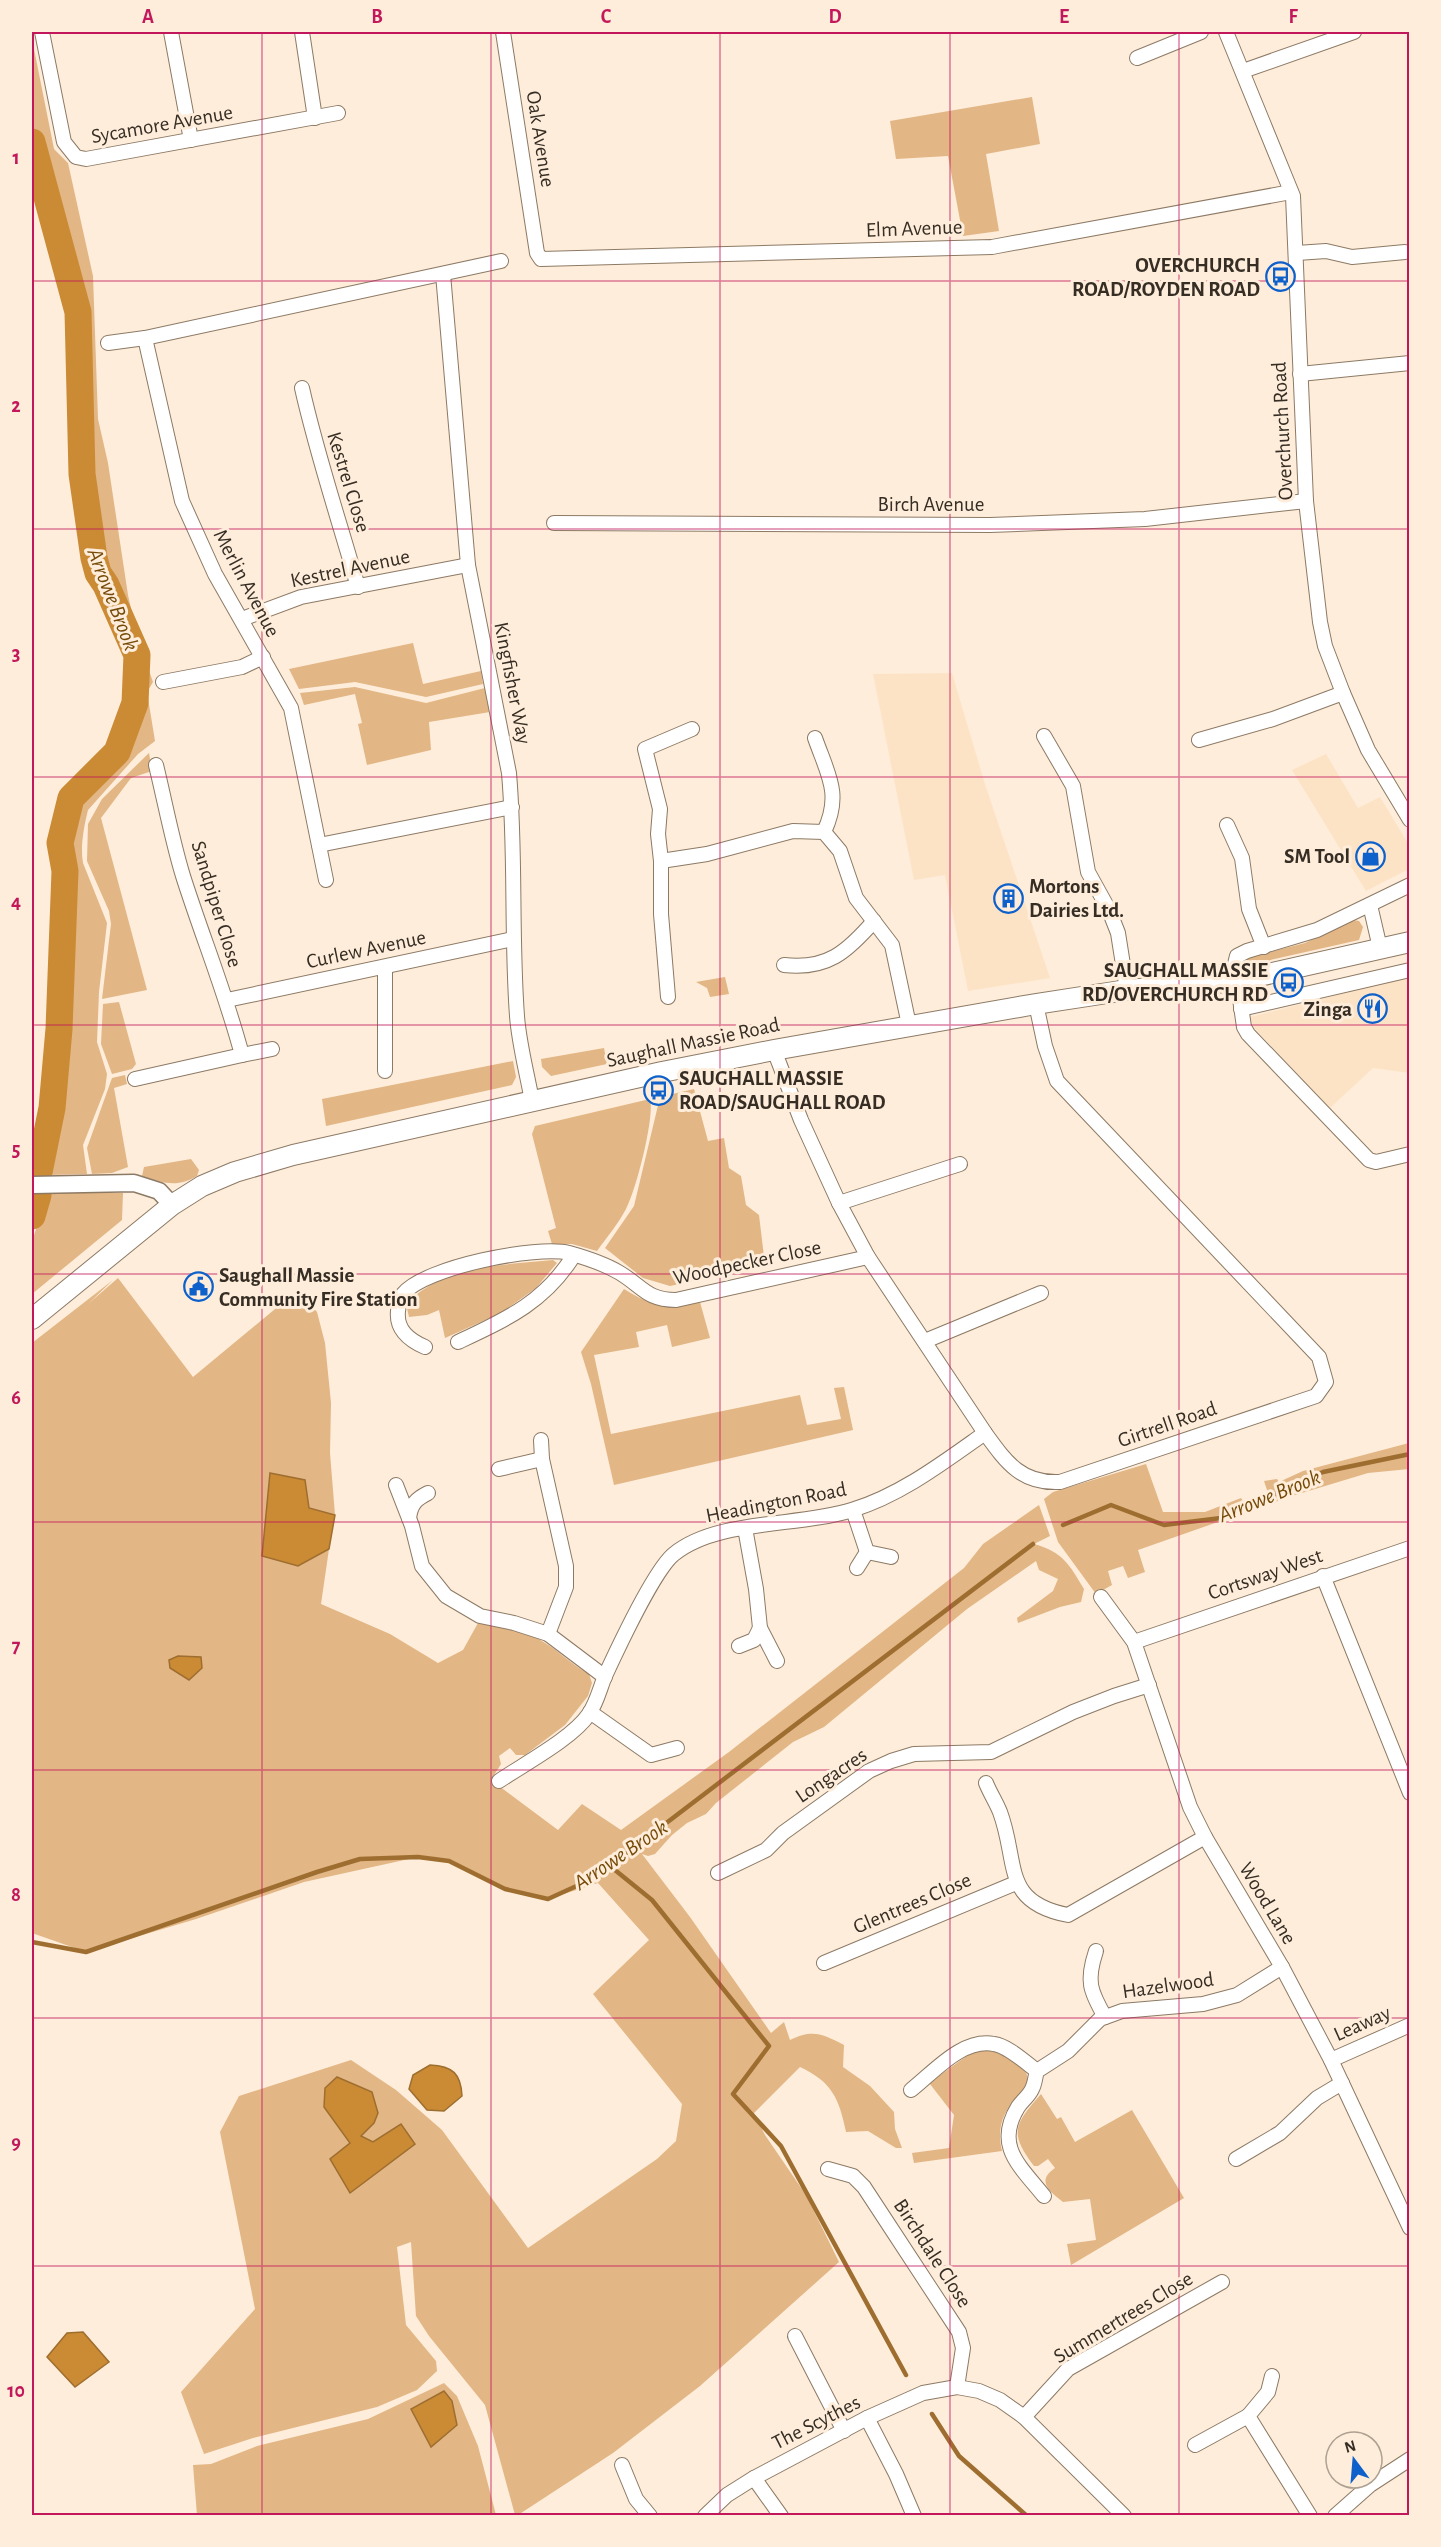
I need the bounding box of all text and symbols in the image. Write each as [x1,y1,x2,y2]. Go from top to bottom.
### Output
text: A [142,7,154,27]
text: B [371,7,383,27]
text: C [601,7,612,27]
text: D [828,7,842,27]
text: E [1059,7,1069,27]
text: F [1288,7,1298,27]
street label: Oak Avenue [523,89,558,189]
street label: Sycamore Avenue [90,102,235,147]
text: 1 [12,148,20,168]
street label: Elm Avenue [865,216,963,241]
place label: OVERCHURCH ROAD/ROYDEN ROAD [1072,255,1260,300]
bus stop icon: OVERCHURCH ROAD/ROYDEN ROAD [1265,261,1297,293]
street label: Overchurch Road [1268,361,1297,501]
text: 2 [11,396,21,416]
street label: Kestrel Close [323,429,374,535]
street label: Birch Avenue [878,494,984,515]
street label: Merlin Avenue [209,526,284,640]
water label: Arrowe Brook [83,544,143,654]
street label: Kestrel Avenue [289,546,412,591]
street label: Kingfisher Way [490,620,535,746]
text: 3 [12,644,20,664]
street label: Sandpiper Close [187,838,246,970]
shop icon: SM Tool [1355,840,1387,872]
place label: SM Tool [1284,846,1350,867]
place label: Mortons Dairies Ltd. [1029,876,1124,921]
building icon: Mortons Dairies Ltd. [992,882,1024,914]
text: 4 [11,892,21,912]
street label: Curlew Avenue [304,927,428,972]
place label: SAUGHALL MASSIE RD/OVERCHURCH RD [1082,960,1268,1005]
bus stop icon: SAUGHALL MASSIE RD/OVERCHURCH RD [1273,966,1305,998]
restaurant icon: Zinga [1357,993,1389,1025]
place label: Zinga [1304,999,1352,1020]
street label: Saughall Massie Road [605,1014,782,1071]
place label: SAUGHALL MASSIE ROAD/SAUGHALL ROAD [679,1068,886,1113]
bus stop icon: SAUGHALL MASSIE ROAD/SAUGHALL ROAD [642,1074,674,1106]
text: 5 [12,1140,20,1160]
street label: Woodpecker Close [671,1237,823,1288]
place label: Saughall Massie Community Fire Station [219,1265,418,1310]
public building icon: Saughall Massie Community Fire Station [182,1271,214,1303]
text: 6 [11,1388,21,1408]
street label: Girtrell Road [1115,1398,1219,1451]
water label: Arrowe Brook [1214,1466,1323,1527]
street label: Headington Road [704,1479,848,1526]
street label: Cortsway West [1205,1545,1325,1604]
text: 7 [12,1636,21,1656]
street label: Longacres [792,1744,871,1807]
water label: Arrowe Brook [569,1816,671,1895]
street label: Wood Lane [1235,1859,1300,1948]
street label: Glentrees Close [850,1869,974,1938]
text: 8 [11,1885,21,1905]
street label: Hazelwood [1121,1969,1215,2002]
street label: Leaway [1331,2002,1394,2045]
text: 9 [11,2133,21,2153]
street label: Birchdale Close [890,2195,975,2311]
street label: Summertrees Close [1050,2268,1196,2367]
text: 10 [7,2381,25,2401]
street label: The Scythes [769,2391,864,2454]
north arrow [1324,2430,1384,2490]
text: N [1343,2437,1358,2456]

